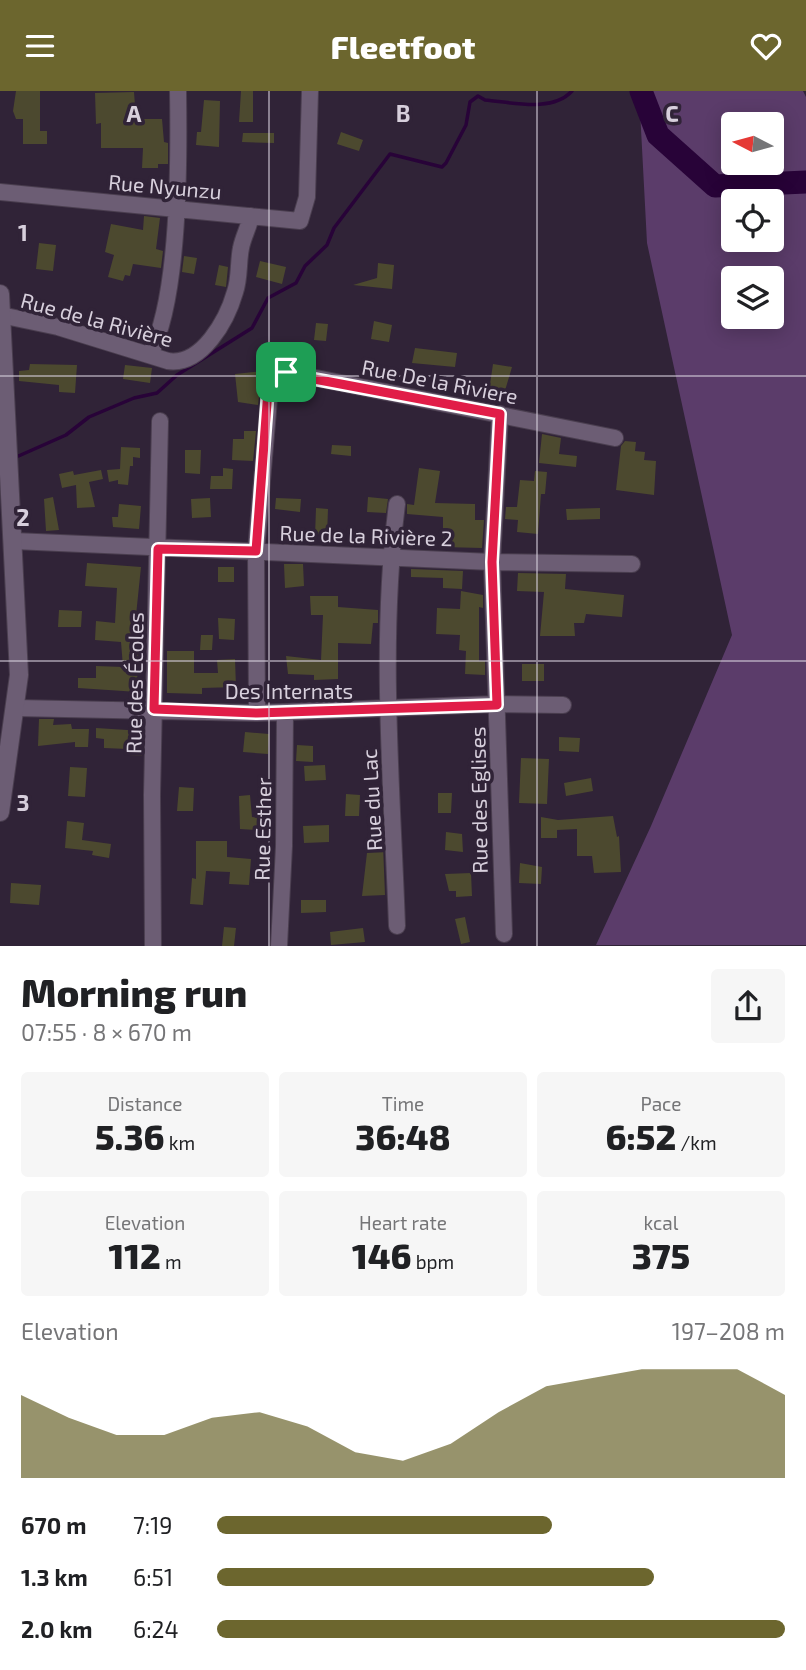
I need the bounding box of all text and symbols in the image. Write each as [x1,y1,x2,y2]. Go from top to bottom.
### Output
icon: menu [21,27,59,65]
text: Fleetfoot [331,27,475,65]
icon: heart [747,27,785,65]
text: A [126,99,142,127]
text: B [396,99,410,127]
text: C [665,99,679,127]
north arrow [721,112,784,175]
map controls [721,112,784,329]
street label: Rue Nyunzu [107,169,223,203]
button: locate [721,189,784,252]
text: 1 [18,218,28,246]
button: layers [721,266,784,329]
street label: Rue de la Rivière [18,287,176,351]
pin [256,342,316,402]
icon: arrive [267,353,305,391]
street label: Rue De la Riviere [360,354,520,408]
text: 2 [16,503,30,531]
street label: Rue de la Rivière 2 [279,519,453,551]
street label: Rue des Écoles [120,612,148,754]
street label: Des Internats [225,678,353,703]
street label: Rue des Eglises [464,726,492,874]
street label: Rue du Lac [356,748,386,852]
street label: Rue Esther [249,777,275,881]
text: 3 [16,788,30,816]
text: Morning run [21,969,247,1015]
button: share [711,969,785,1043]
text: 07:55 · 8 × 670 m [21,1018,192,1046]
text: Distance [107,1092,183,1115]
text: Time [382,1092,424,1115]
text: Pace [641,1092,681,1115]
text: 5.36 [95,1115,164,1157]
text: 36:48 [355,1115,451,1157]
text: 6:52 [605,1115,676,1157]
text: km [164,1131,195,1154]
text: /km [676,1131,717,1154]
text: Elevation [105,1211,185,1234]
text: Heart rate [359,1211,447,1234]
text: kcal [644,1211,678,1234]
text: 112 [108,1234,161,1276]
text: 146 [352,1234,411,1276]
text: 375 [632,1234,690,1276]
text: m [161,1250,182,1273]
text: bpm [411,1250,454,1273]
text: Elevation [21,1317,119,1345]
text: 197–208 m [672,1317,785,1345]
text: 670 m [21,1511,86,1539]
text: 7:19 [133,1511,173,1539]
text: 1.3 km [21,1563,88,1591]
text: 6:51 [133,1563,173,1591]
text: 2.0 km [21,1615,93,1643]
text: 6:24 [133,1615,179,1643]

